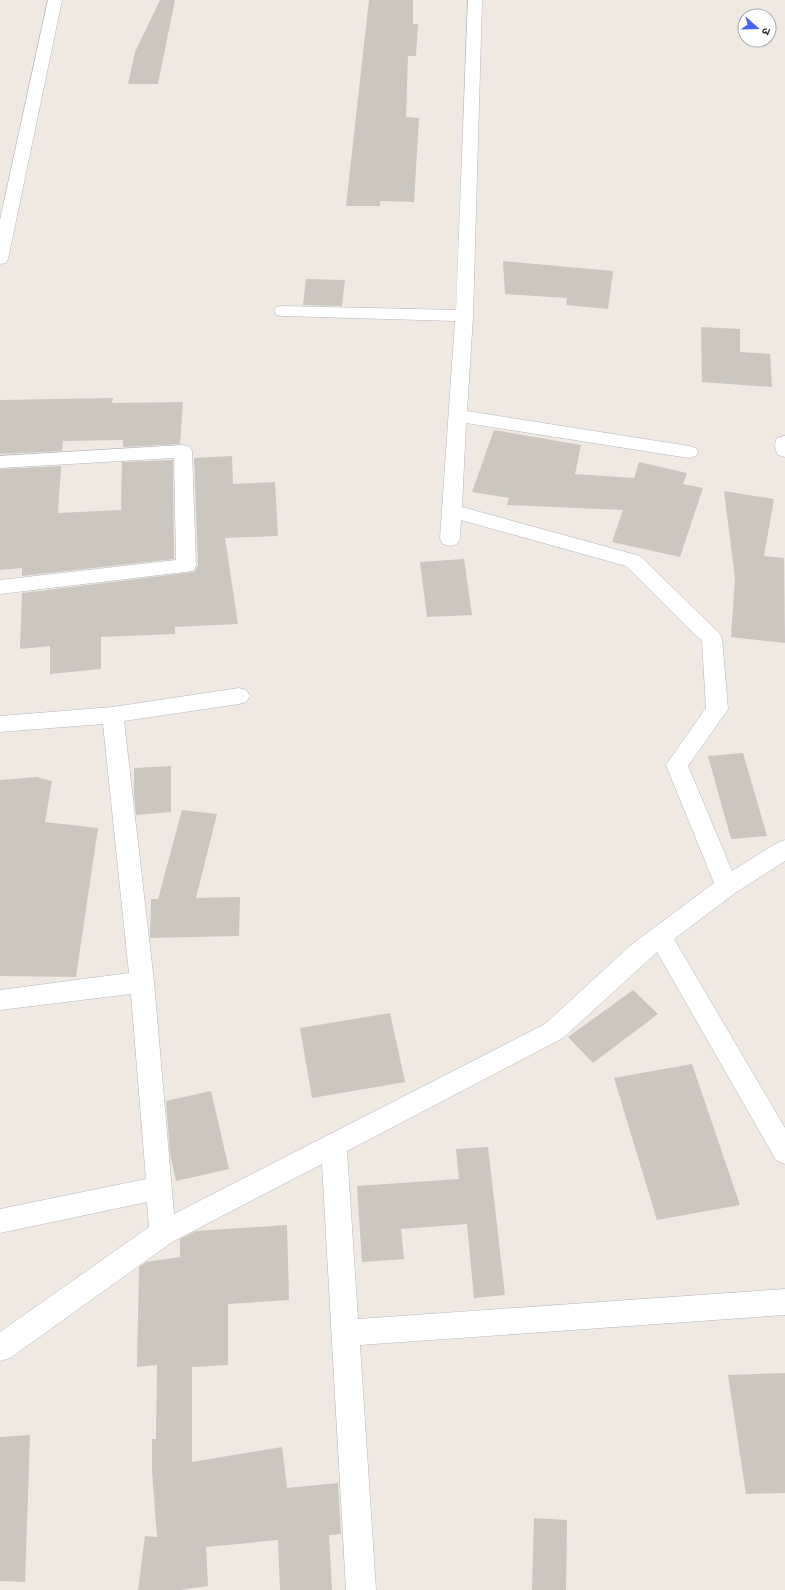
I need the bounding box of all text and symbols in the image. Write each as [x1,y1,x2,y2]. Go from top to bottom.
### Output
north arrow [737,8,777,48]
text: उ [759,26,774,37]

